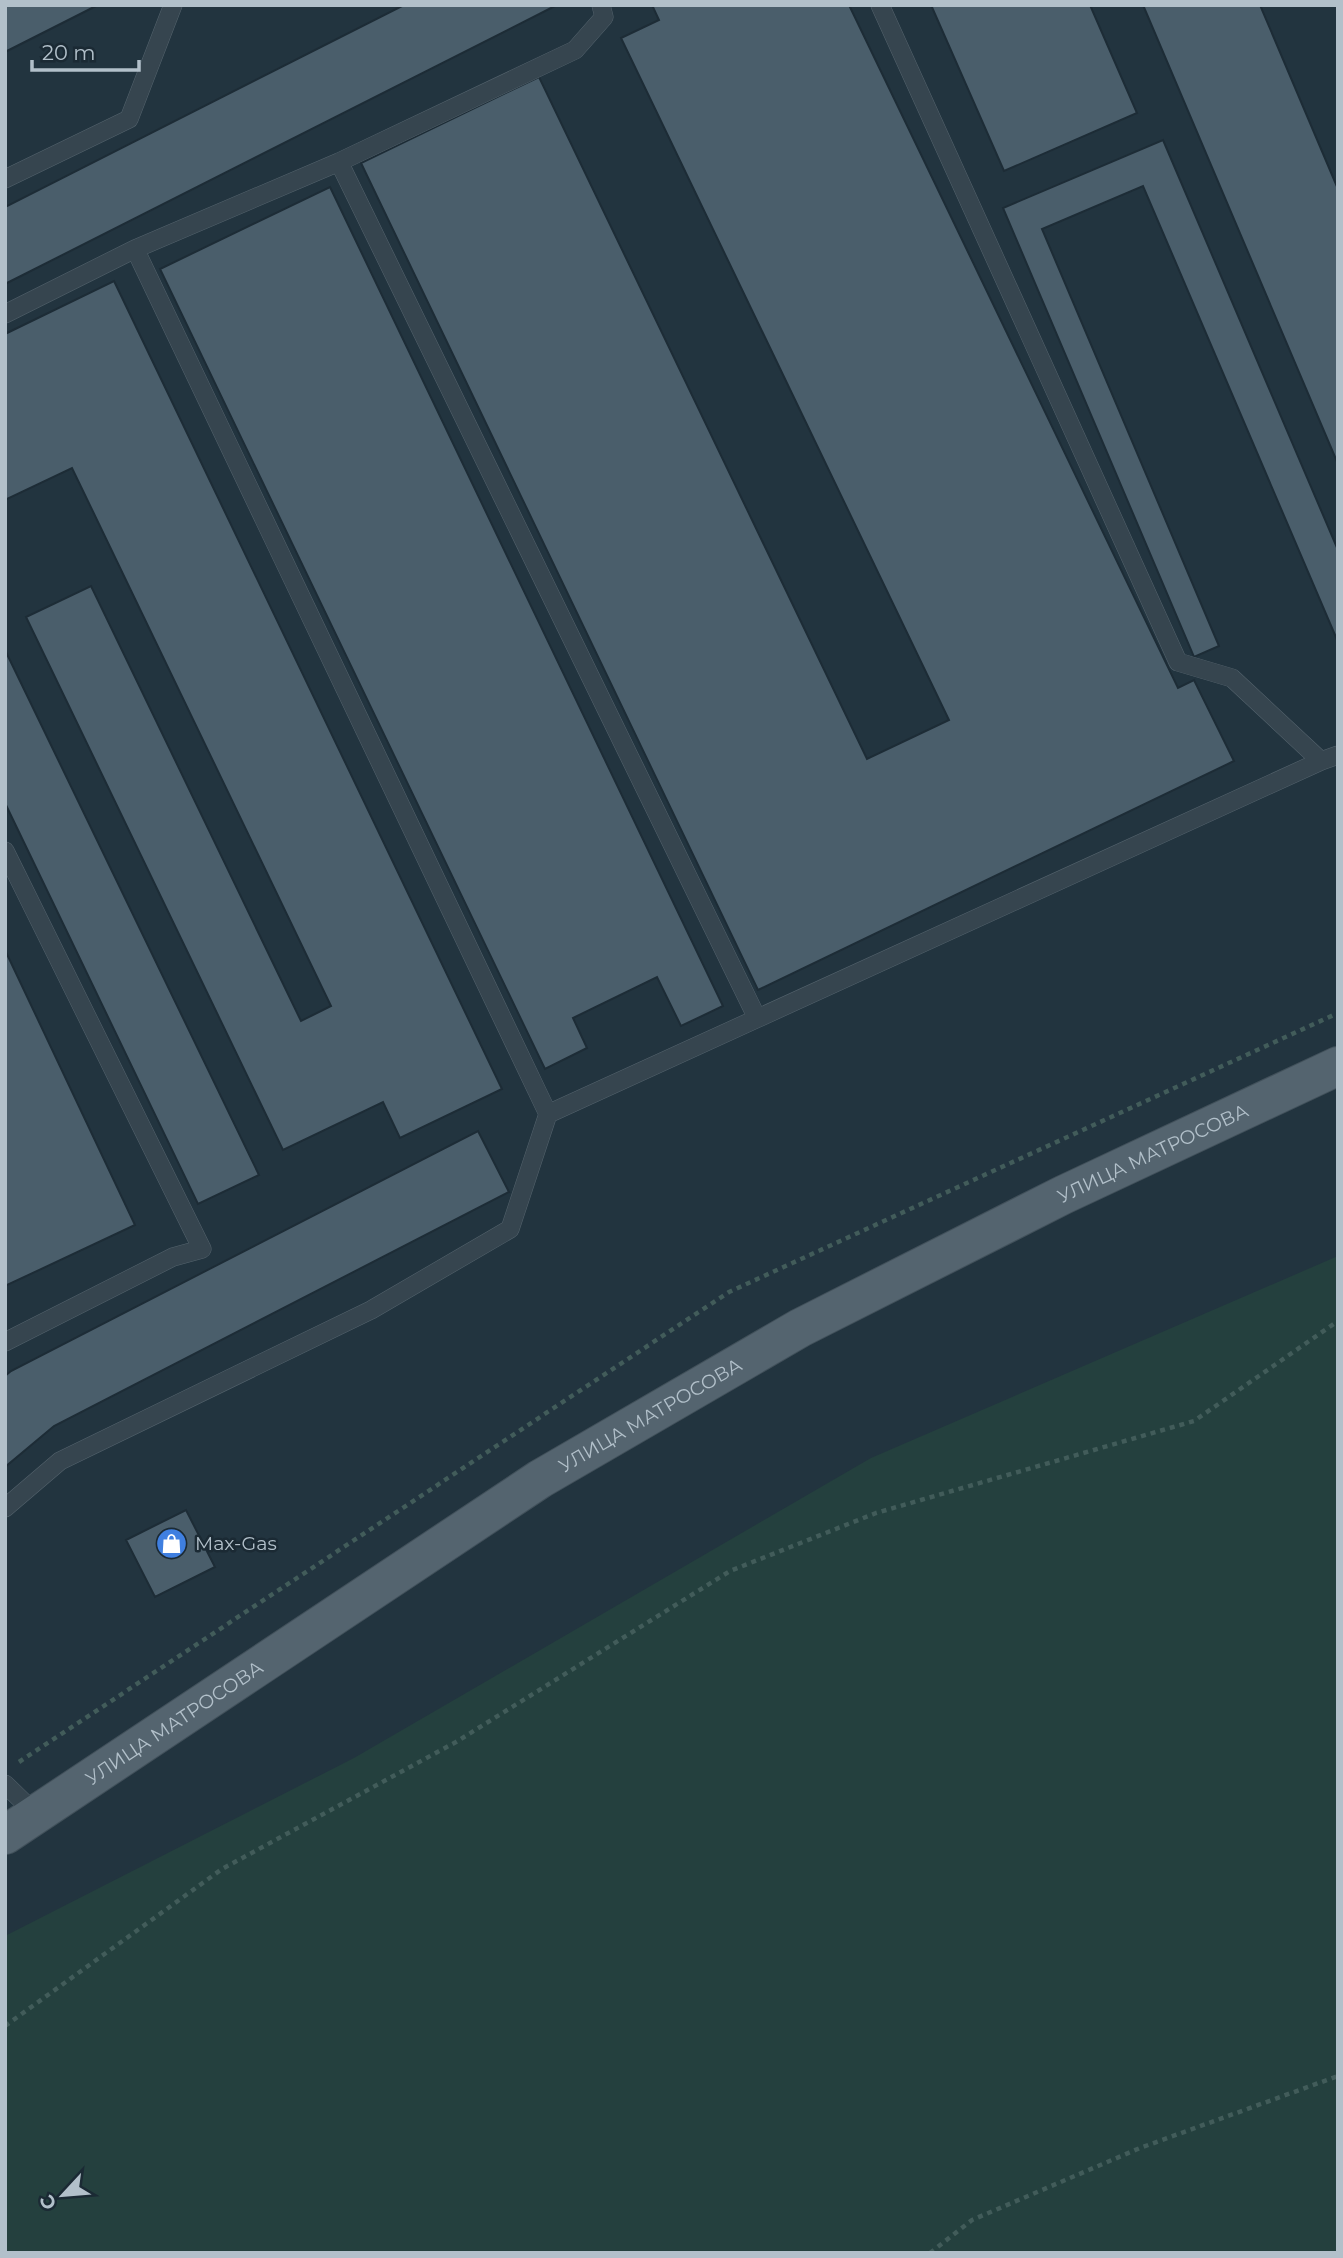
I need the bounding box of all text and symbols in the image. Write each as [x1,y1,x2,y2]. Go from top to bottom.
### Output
scale bar [32,28,138,72]
text: 20 m [42,40,96,65]
street label: УЛИЦА МАТРОСОВА [1054,1098,1252,1208]
street label: УЛИЦА МАТРОСОВА [554,1353,746,1477]
shop icon: Max-Gas [155,1526,189,1560]
place label: Max-Gas [195,1532,277,1555]
street label: УЛИЦА МАТРОСОВА [81,1655,267,1790]
north arrow [28,2160,98,2230]
text: С [35,2191,62,2213]

